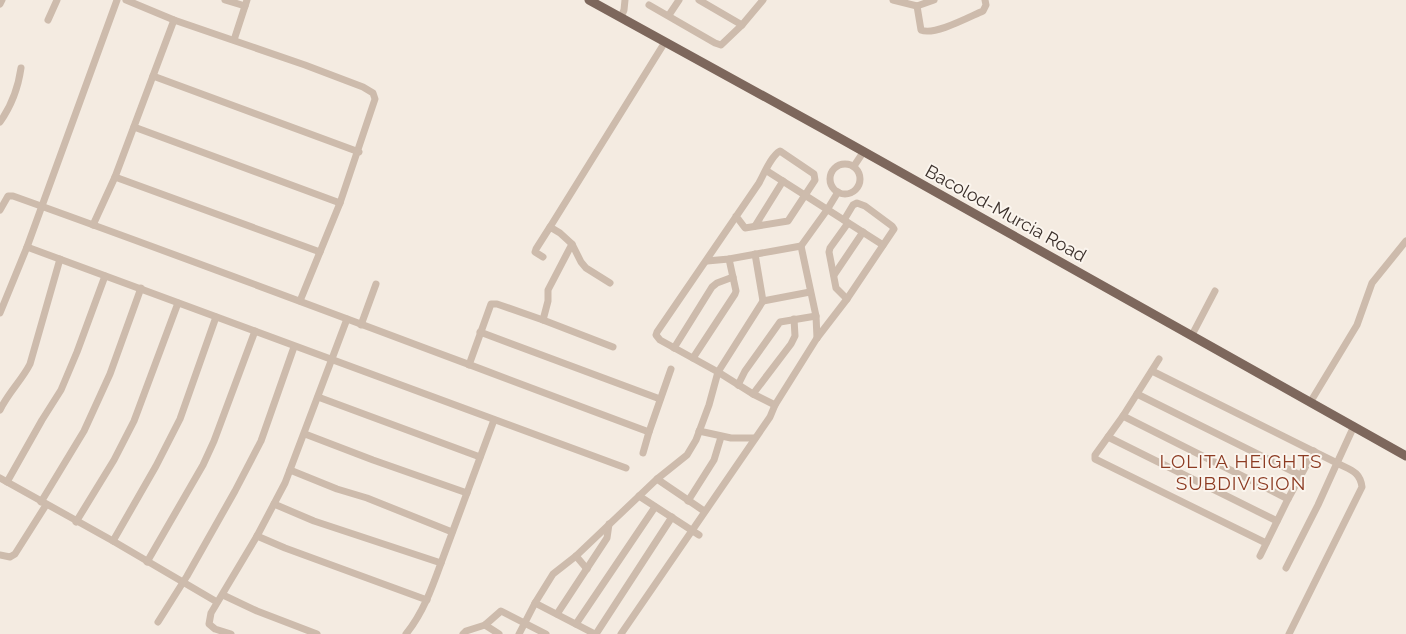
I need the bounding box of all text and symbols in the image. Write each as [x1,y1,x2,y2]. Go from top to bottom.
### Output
street label: Bacolod-Murcia Road [922,160,1090,266]
district label: LOLITA HEIGHTS SUBDIVISION [1159,450,1323,494]

